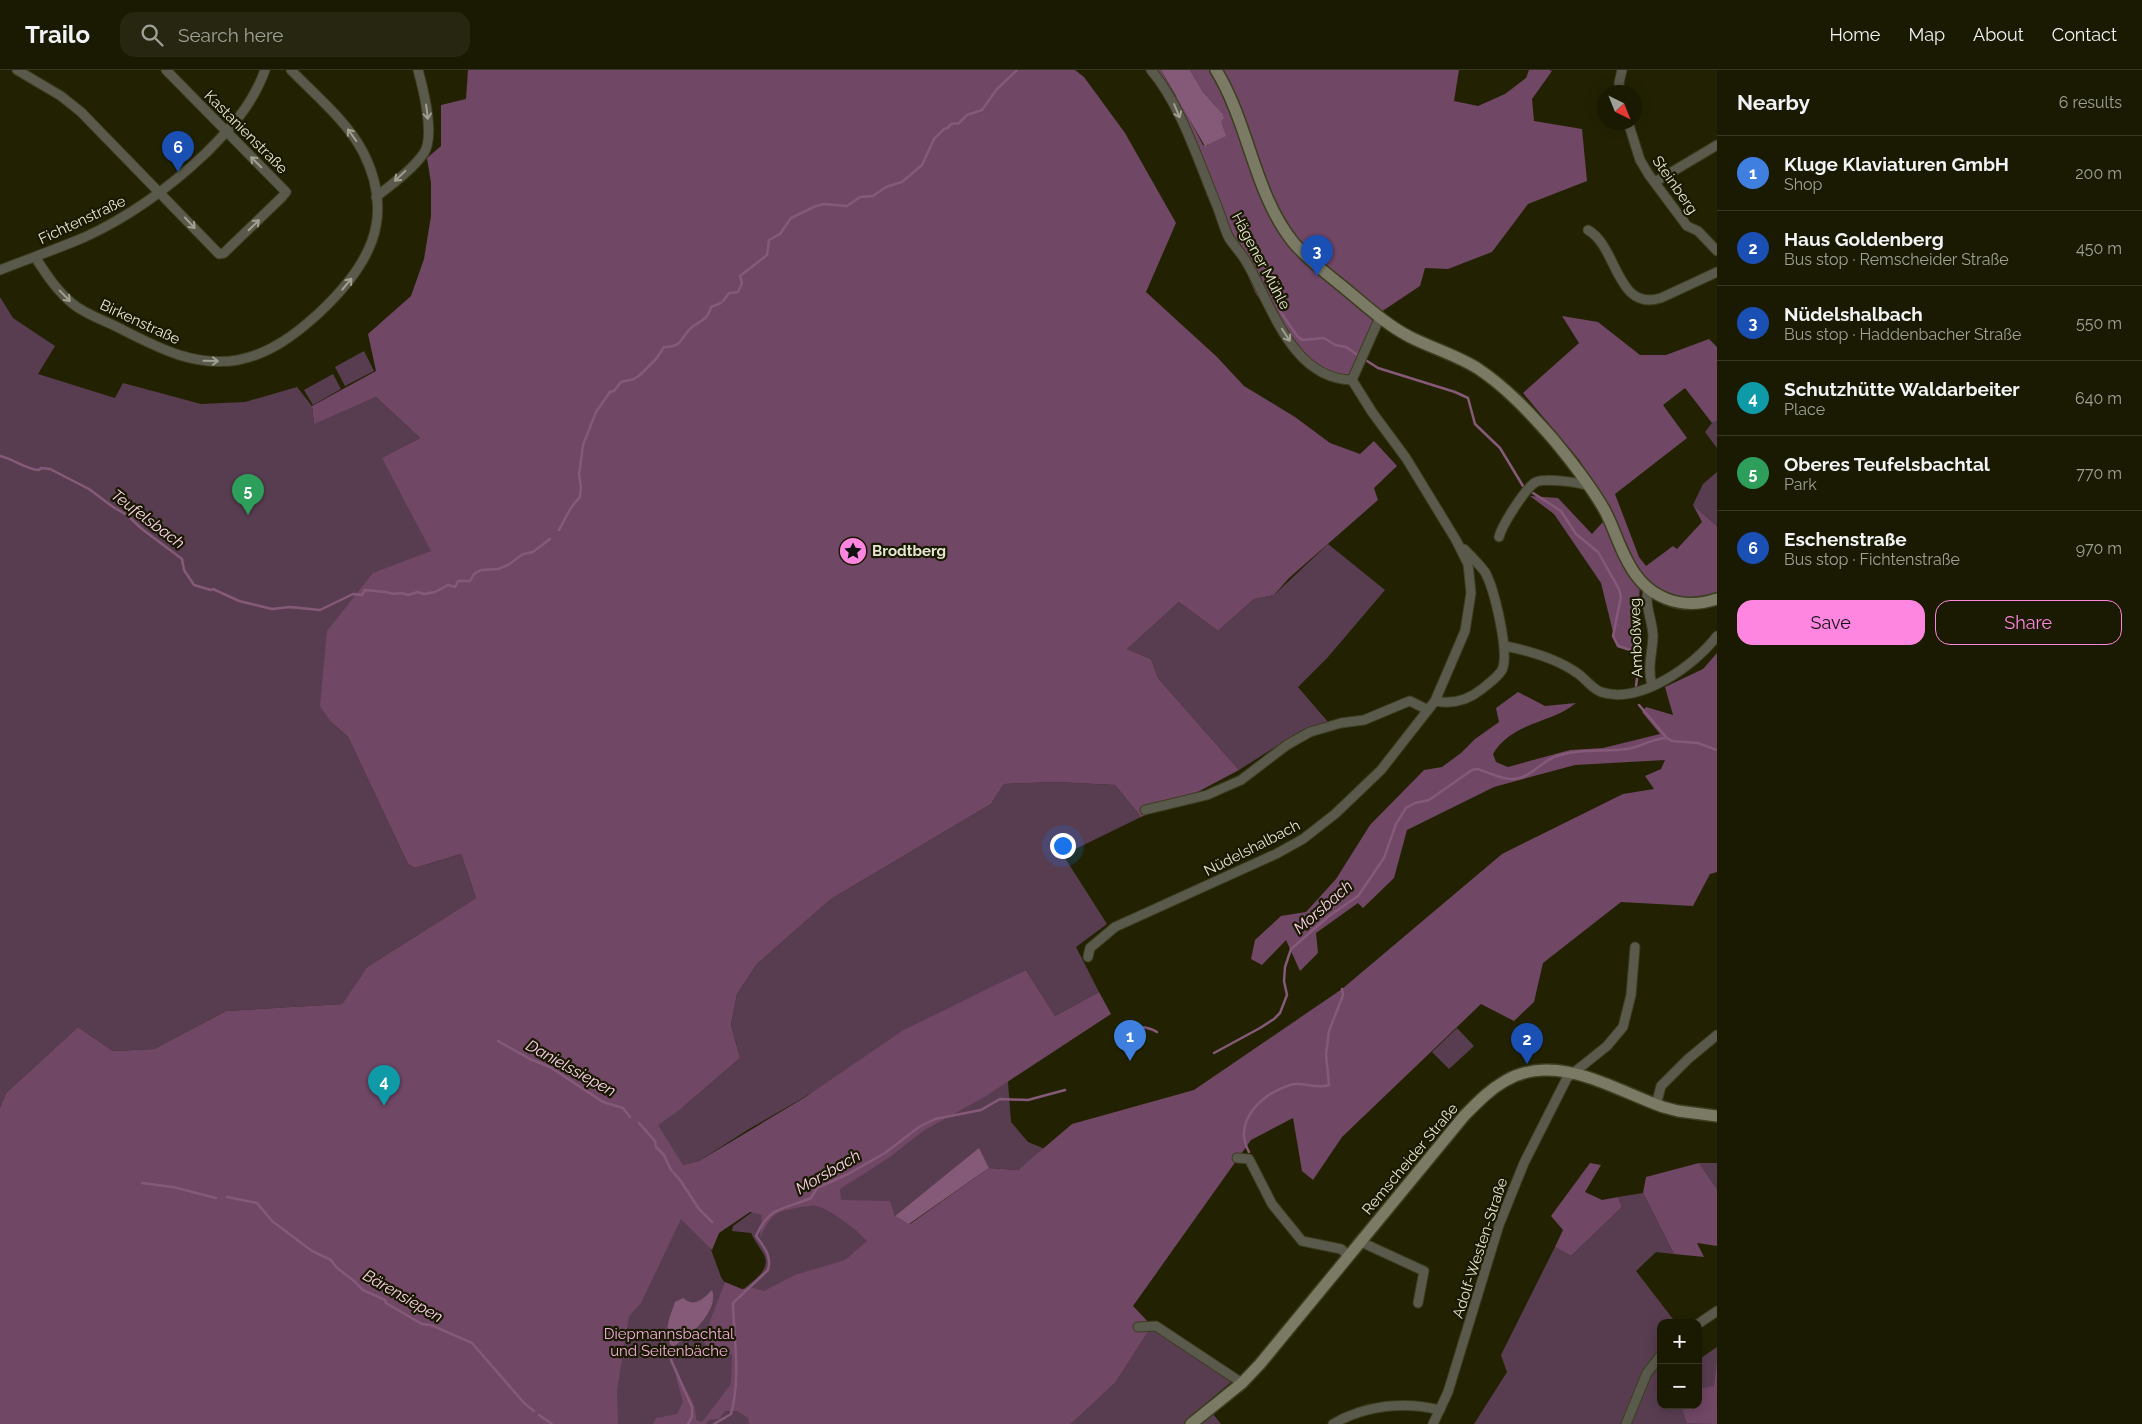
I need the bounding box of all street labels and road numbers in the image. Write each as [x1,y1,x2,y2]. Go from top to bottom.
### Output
street label: Kastanienstraße [201,87,292,178]
street label: Steinberg [1648,152,1702,218]
street label: Fichtenstraße [36,192,129,248]
street label: Hägener Mühle [1228,209,1294,313]
street label: Birkenstraße [97,296,183,348]
street label: Amboßweg [1626,598,1646,678]
street label: Nüdelshalbach [1201,816,1303,880]
street label: Remscheider Straße [1358,1100,1462,1218]
street label: Adolf-Westen-Straße [1449,1175,1511,1320]

